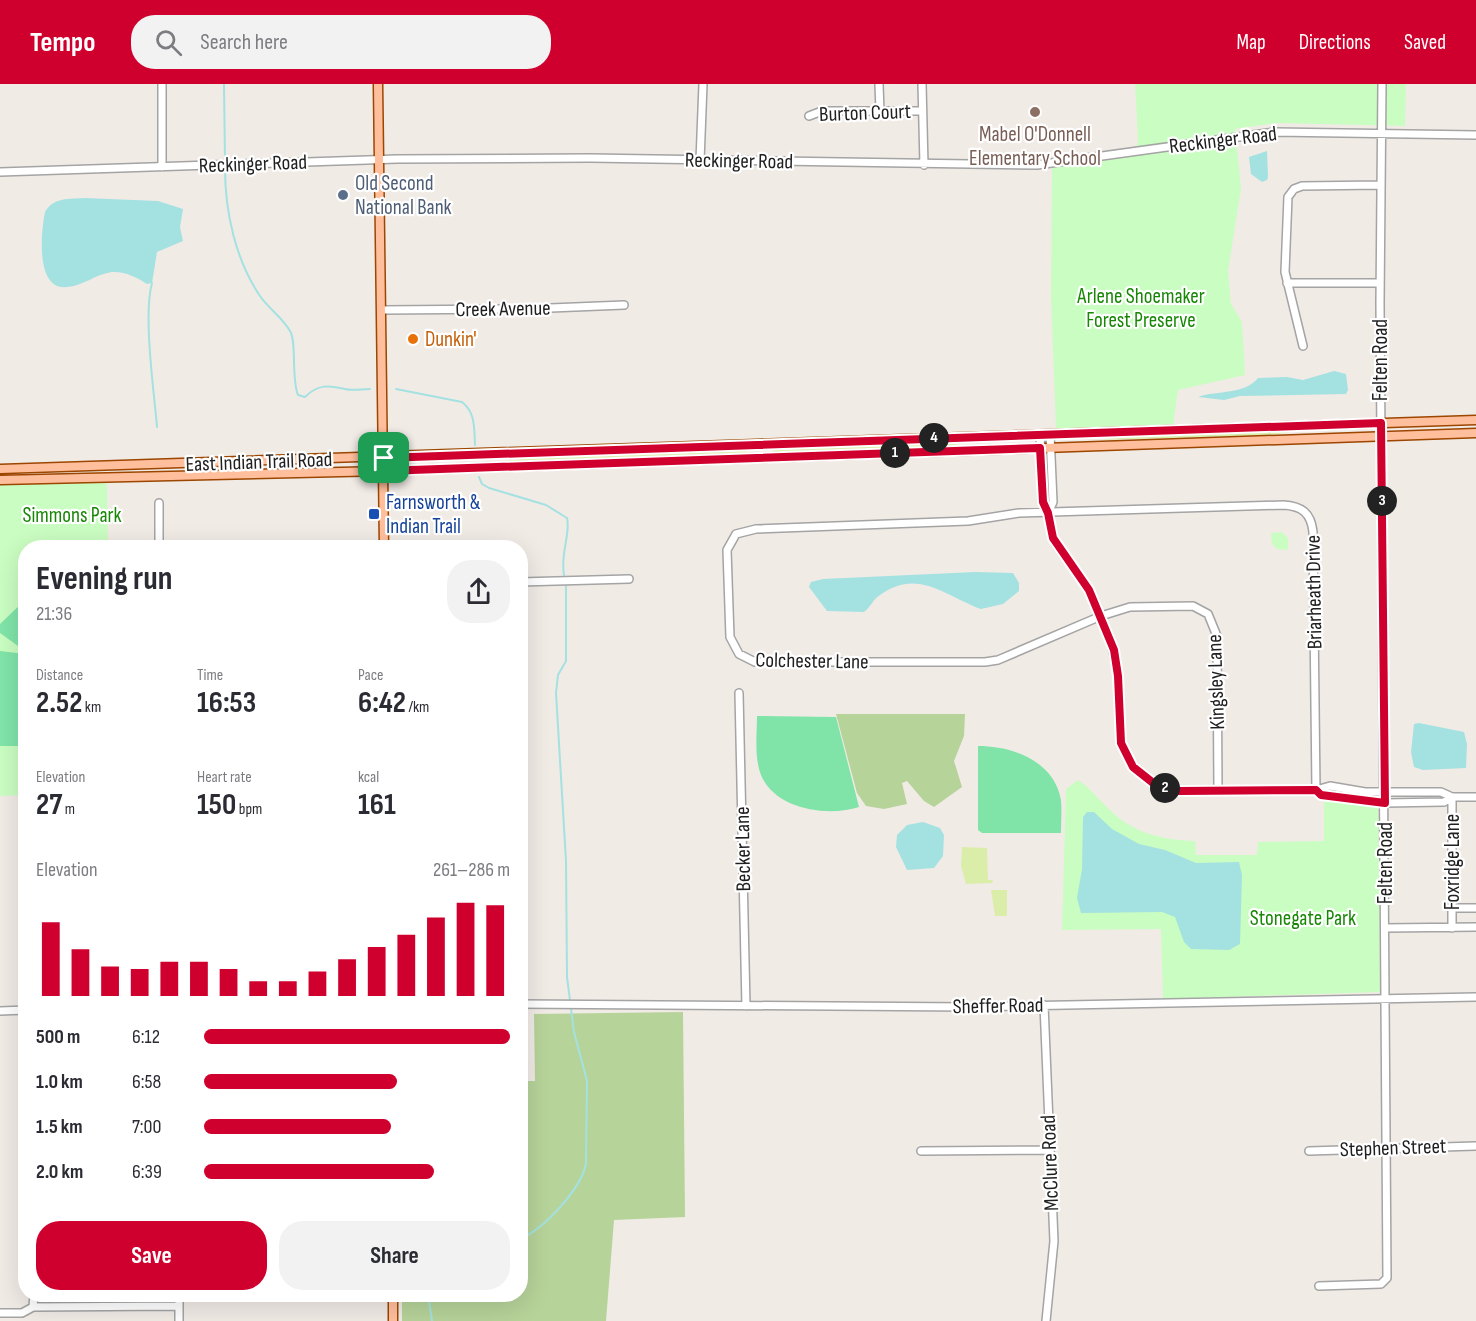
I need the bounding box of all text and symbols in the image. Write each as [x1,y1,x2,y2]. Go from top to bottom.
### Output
search box [131,15,551,69]
text: Tempo [30,26,95,59]
icon: search [152,26,185,59]
text: Search here [200,29,288,56]
text: Map [1236,30,1266,55]
text: Directions [1299,30,1371,55]
text: Saved [1404,30,1446,55]
street label: Burton Court [819,99,911,127]
marker: Mabel O'Donnell Elementary School [1028,105,1042,119]
street label: Reckinger Road [1168,121,1278,159]
place label: Mabel O'Donnell Elementary School [969,122,1101,171]
street label: Reckinger Road [685,148,793,174]
street label: Reckinger Road [198,150,308,178]
place label: Old Second National Bank [355,171,452,220]
marker: Old Second National Bank [336,188,350,202]
park label: Arlene Shoemaker Forest Preserve [1076,284,1205,333]
street label: Creek Avenue [455,296,551,322]
street label: Felten Road [1368,319,1393,401]
place label: Dunkin' [425,327,477,352]
marker: Dunkin' [406,332,420,346]
pin: 4 [919,423,949,453]
text: 4 [930,428,938,447]
pin [358,432,409,483]
pin: 1 [880,438,910,468]
icon: arrive [367,441,400,474]
text: 1 [892,443,898,462]
street label: East Indian Trail Road [185,447,333,477]
pin: 3 [1367,486,1397,516]
place label: Farnsworth & Indian Trail [386,490,481,539]
text: 3 [1378,491,1386,510]
park label: Simmons Park [22,503,122,528]
marker: Farnsworth & Indian Trail [367,507,381,521]
street label: Briarheath Drive [1301,535,1327,649]
text: Evening run [36,559,172,599]
button: share [447,560,510,623]
text: 21:36 [36,602,72,626]
street label: Kingsley Lane [1202,634,1230,730]
street label: Colchester Lane [755,648,869,674]
text: Distance [36,666,83,685]
text: Time [197,666,223,685]
text: Pace [358,666,383,685]
text: 2.52 [36,685,82,721]
text: 16:53 [197,685,256,721]
text: 6:42 [358,685,406,721]
text: km [82,698,101,717]
text: /km [406,698,429,717]
text: Elevation [36,768,85,787]
text: Heart rate [197,768,252,787]
text: kcal [358,768,379,787]
pin: 2 [1150,773,1180,803]
text: 2 [1161,778,1169,797]
text: 27 [36,787,62,823]
text: 150 [197,787,236,823]
text: 161 [358,787,396,823]
text: m [62,800,75,819]
text: bpm [236,800,262,819]
street label: Becker Lane [730,806,756,892]
street label: Foxridge Lane [1440,814,1465,910]
street label: Felten Road [1373,822,1398,904]
text: Elevation [36,858,98,882]
text: 261–286 m [433,858,510,882]
park label: Stonegate Park [1250,906,1356,931]
street label: Sheffer Road [952,993,1044,1019]
text: 500 m [36,1025,80,1049]
text: 6:12 [132,1025,160,1049]
text: 1.0 km [36,1070,83,1094]
text: 6:58 [132,1070,161,1094]
street label: McClure Road [1036,1114,1064,1212]
text: 1.5 km [36,1115,82,1139]
text: 7:00 [132,1115,161,1139]
street label: Stephen Street [1339,1134,1447,1162]
text: 2.0 km [36,1160,83,1184]
text: 6:39 [132,1160,162,1184]
button: Save [36,1221,267,1290]
button: Share [279,1221,510,1290]

